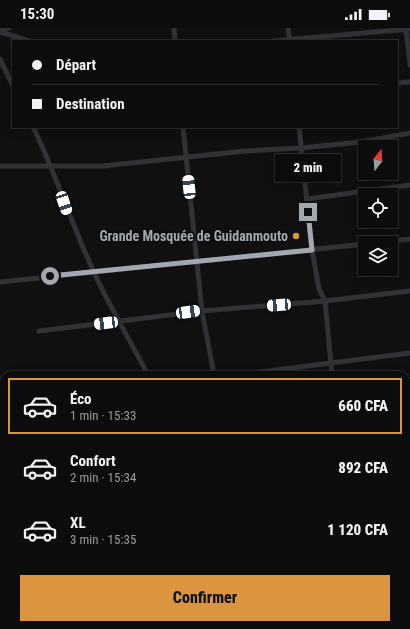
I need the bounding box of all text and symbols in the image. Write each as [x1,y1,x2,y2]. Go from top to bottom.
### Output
text: 15:30 [20,5,54,23]
text: Départ [56,56,96,74]
text: Destination [56,95,125,113]
north arrow [358,140,398,180]
map controls [358,140,398,276]
callout: 2 min [275,154,341,182]
text: 2 min [294,160,322,175]
car [182,174,196,200]
button: locate [358,188,398,228]
car [54,190,74,216]
route end [299,203,317,221]
place label: Grande Mosquée de Guidanmouto [99,228,288,244]
marker: Grande Mosquée de Guidanmouto [291,231,301,241]
button: layers [358,236,398,276]
route start [41,267,59,285]
car [267,298,291,312]
car [175,304,201,320]
car [93,316,119,330]
icon: car [22,388,58,424]
text: Éco [70,390,92,408]
text: 660 CFA [338,397,388,415]
text: 1 min · 15:33 [70,408,136,423]
icon: car [22,450,58,486]
text: Confort [70,452,116,470]
text: 892 CFA [338,459,388,477]
text: 2 min · 15:34 [70,470,136,485]
icon: car [22,512,58,548]
text: XL [70,514,86,532]
text: 1 120 CFA [327,521,388,539]
text: 3 min · 15:35 [70,532,136,547]
button: Confirmer [20,575,390,621]

